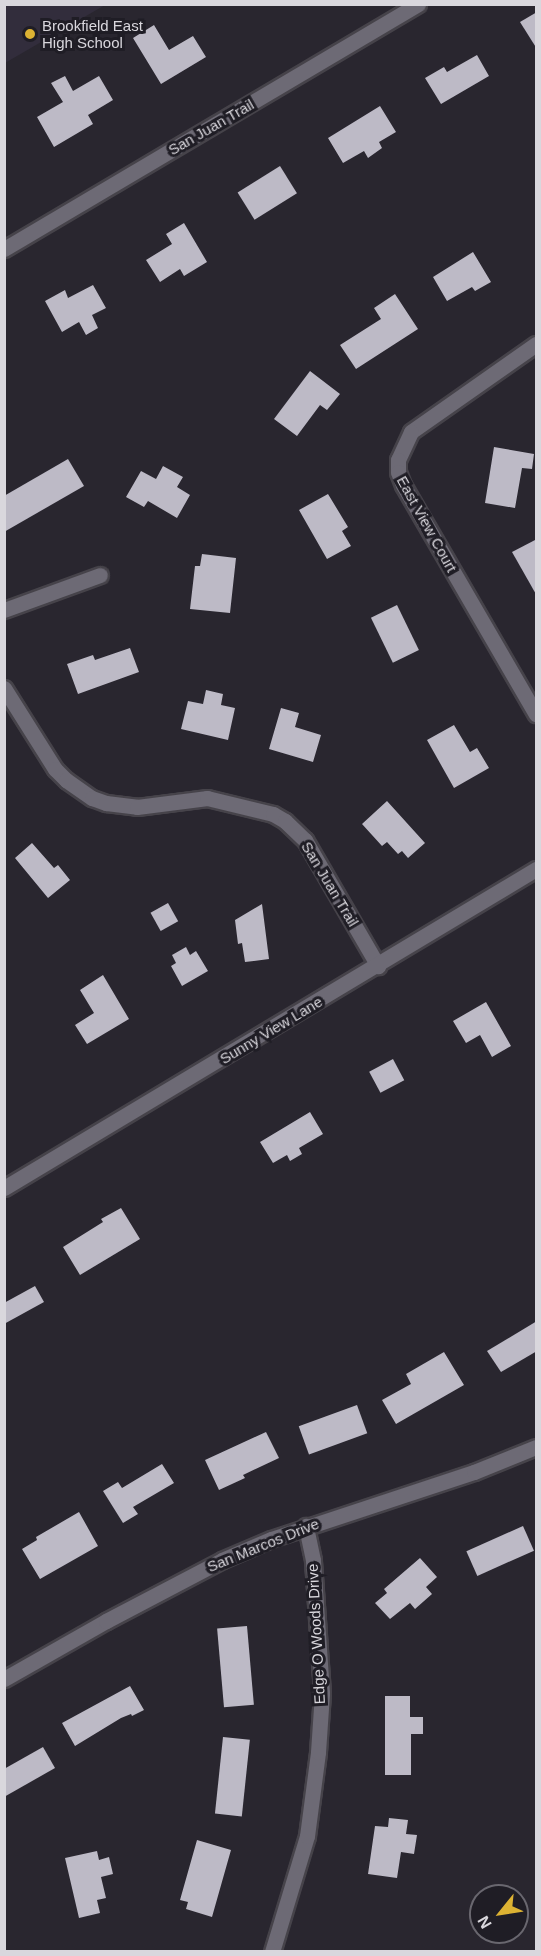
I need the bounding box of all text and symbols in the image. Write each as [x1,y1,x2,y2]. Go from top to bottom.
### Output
place label: Brookfield East High School [42,16,143,51]
marker: Brookfield East High School [23,27,37,41]
street label: San Juan Trail [165,95,257,159]
street label: East View Court [393,473,461,575]
street label: San Juan Trail [298,838,362,930]
street label: Sunny View Lane [216,992,326,1068]
street label: San Marcos Drive [204,1514,322,1576]
street label: Edge O Woods Drive [303,1563,329,1705]
north arrow [469,1884,529,1944]
text: N [474,1913,495,1932]

